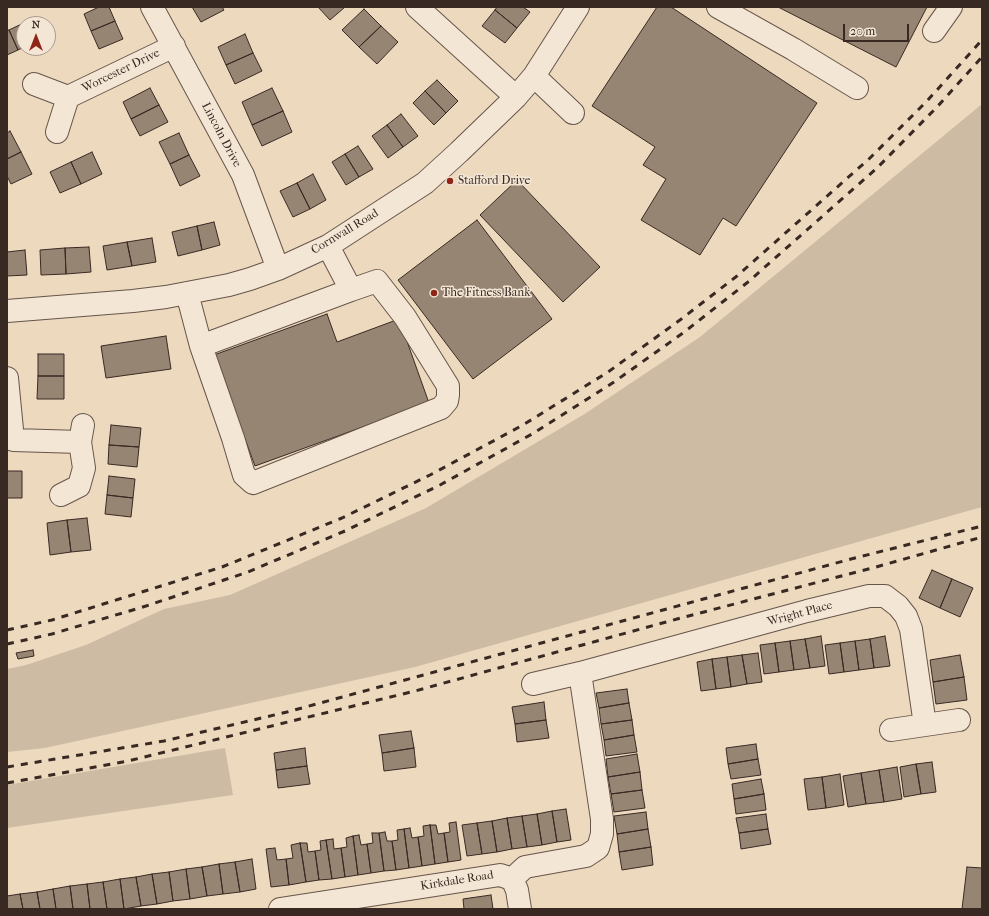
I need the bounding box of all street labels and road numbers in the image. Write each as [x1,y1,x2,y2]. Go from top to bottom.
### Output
street label: Worcester Drive [80,46,162,96]
street label: Lincoln Drive [198,100,244,170]
street label: Cornwall Road [309,206,381,258]
street label: Wright Place [766,598,834,630]
street label: Kirkdale Road [419,868,495,894]

